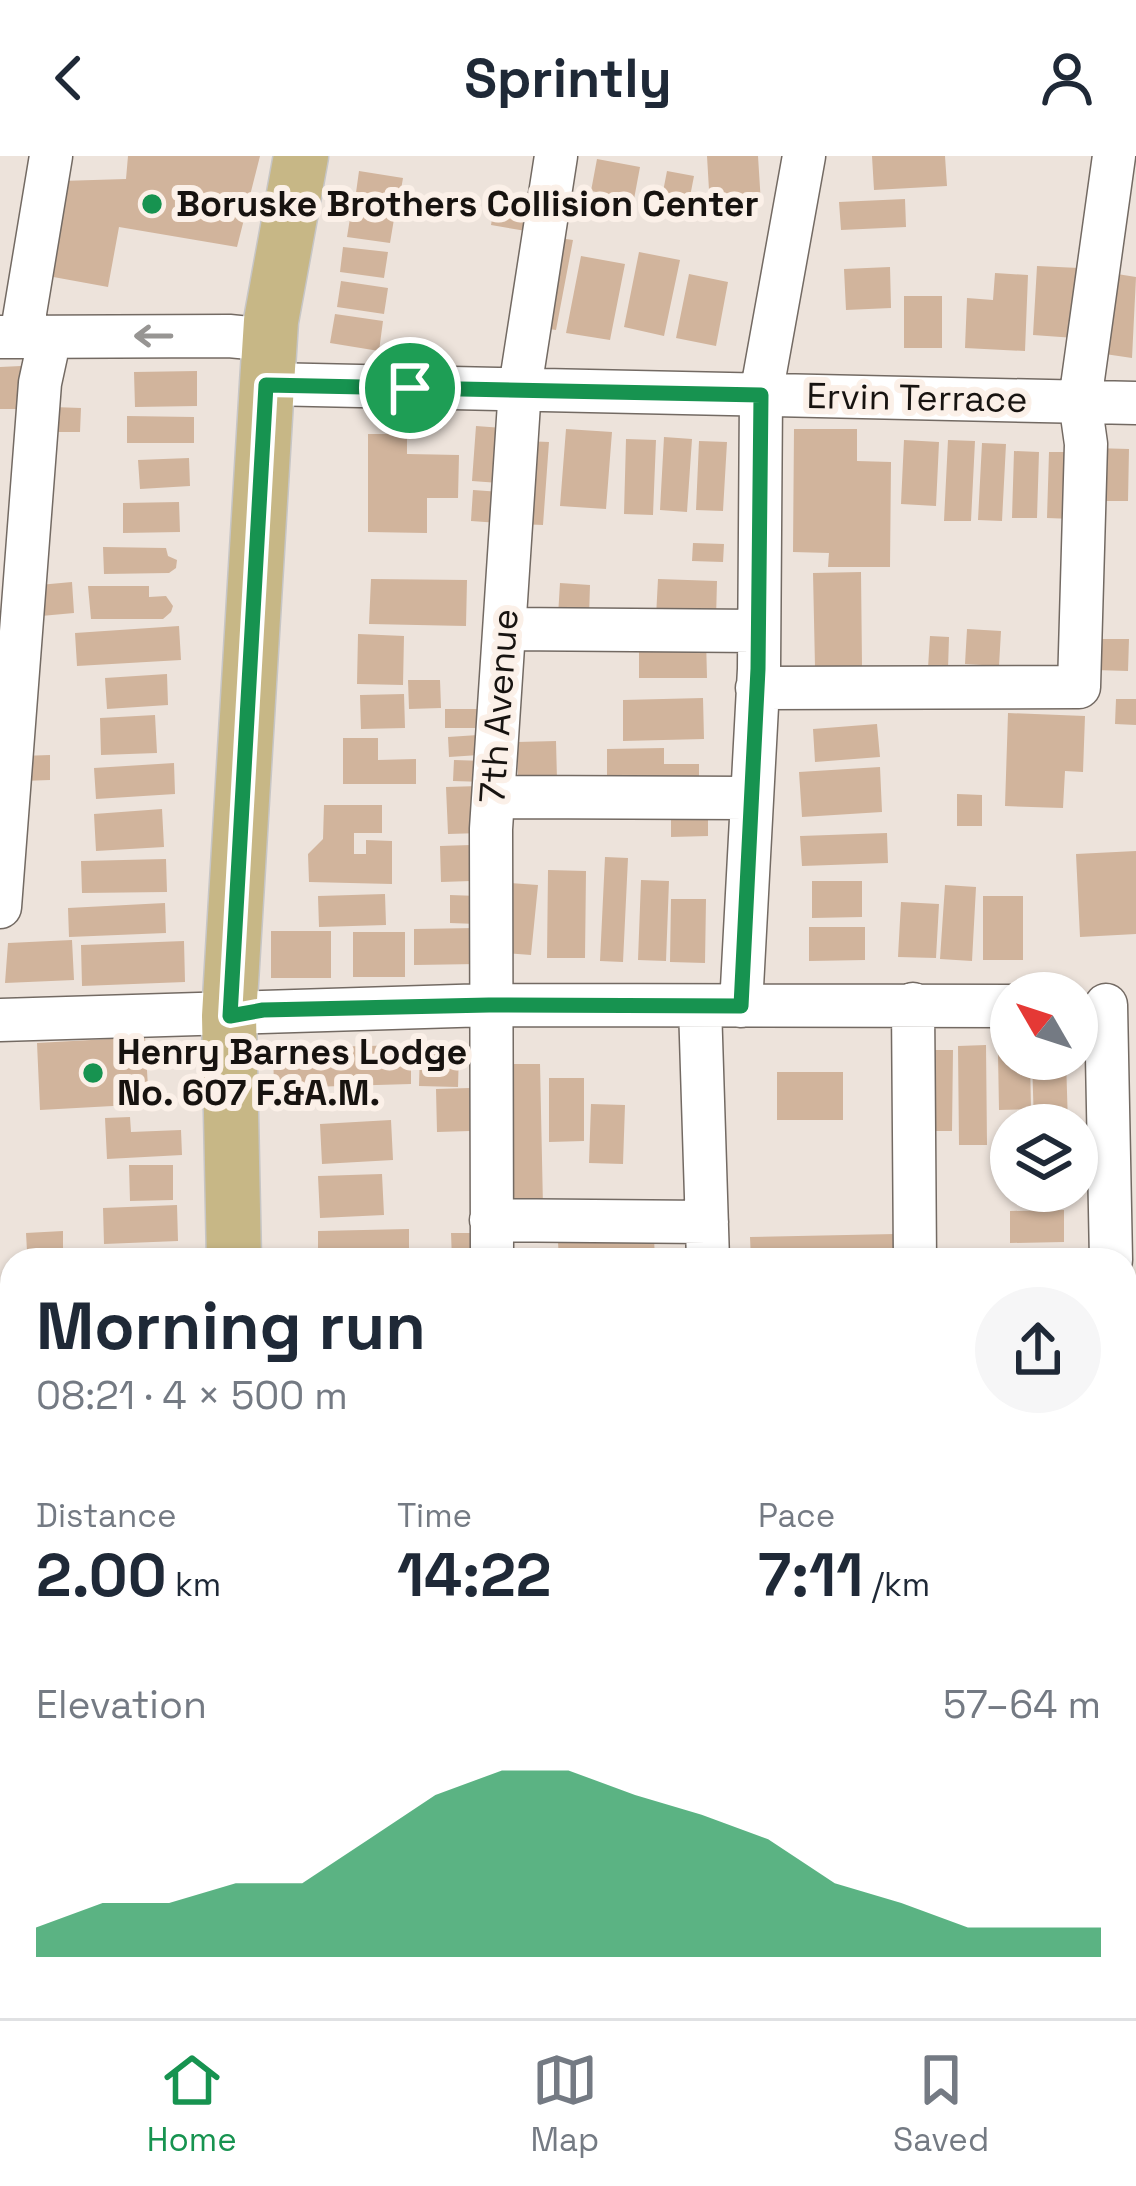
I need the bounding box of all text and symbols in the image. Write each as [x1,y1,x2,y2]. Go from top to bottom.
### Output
text: Sprintly [464,44,672,113]
icon: back [36,45,102,111]
icon: person [1034,45,1100,111]
place label: Boruske Brothers Collision Center [176,181,759,227]
marker: Boruske Brothers Collision Center [139,191,165,217]
one-way arrow [134,325,173,348]
pin [359,337,461,439]
icon: arrive [377,355,443,421]
street label: Ervin Terrace [806,373,1028,423]
street label: 7th Avenue [469,607,529,805]
north arrow [990,972,1098,1080]
map controls [990,972,1098,1212]
place label: Henry Barnes Lodge No. 607 F.&A.M. [117,1029,467,1116]
marker: Henry Barnes Lodge No. 607 F.&A.M. [80,1060,106,1086]
button: layers [990,1104,1098,1212]
text: Morning run [36,1284,426,1368]
button: share [975,1287,1101,1413]
text: 08:21 · 4 × 500 m [36,1371,348,1420]
text: Distance [36,1495,177,1537]
text: Time [397,1495,472,1537]
text: Pace [758,1495,835,1537]
text: 2.00 [36,1537,167,1614]
text: 14:22 [397,1537,551,1614]
text: 7:11 [758,1537,863,1614]
text: km [167,1564,221,1606]
text: /km [863,1564,930,1606]
text: Elevation [36,1680,207,1729]
text: 57–64 m [943,1680,1101,1729]
tab: Home [147,2047,237,2161]
tab: Map [530,2047,599,2161]
tab: Saved [893,2047,989,2161]

